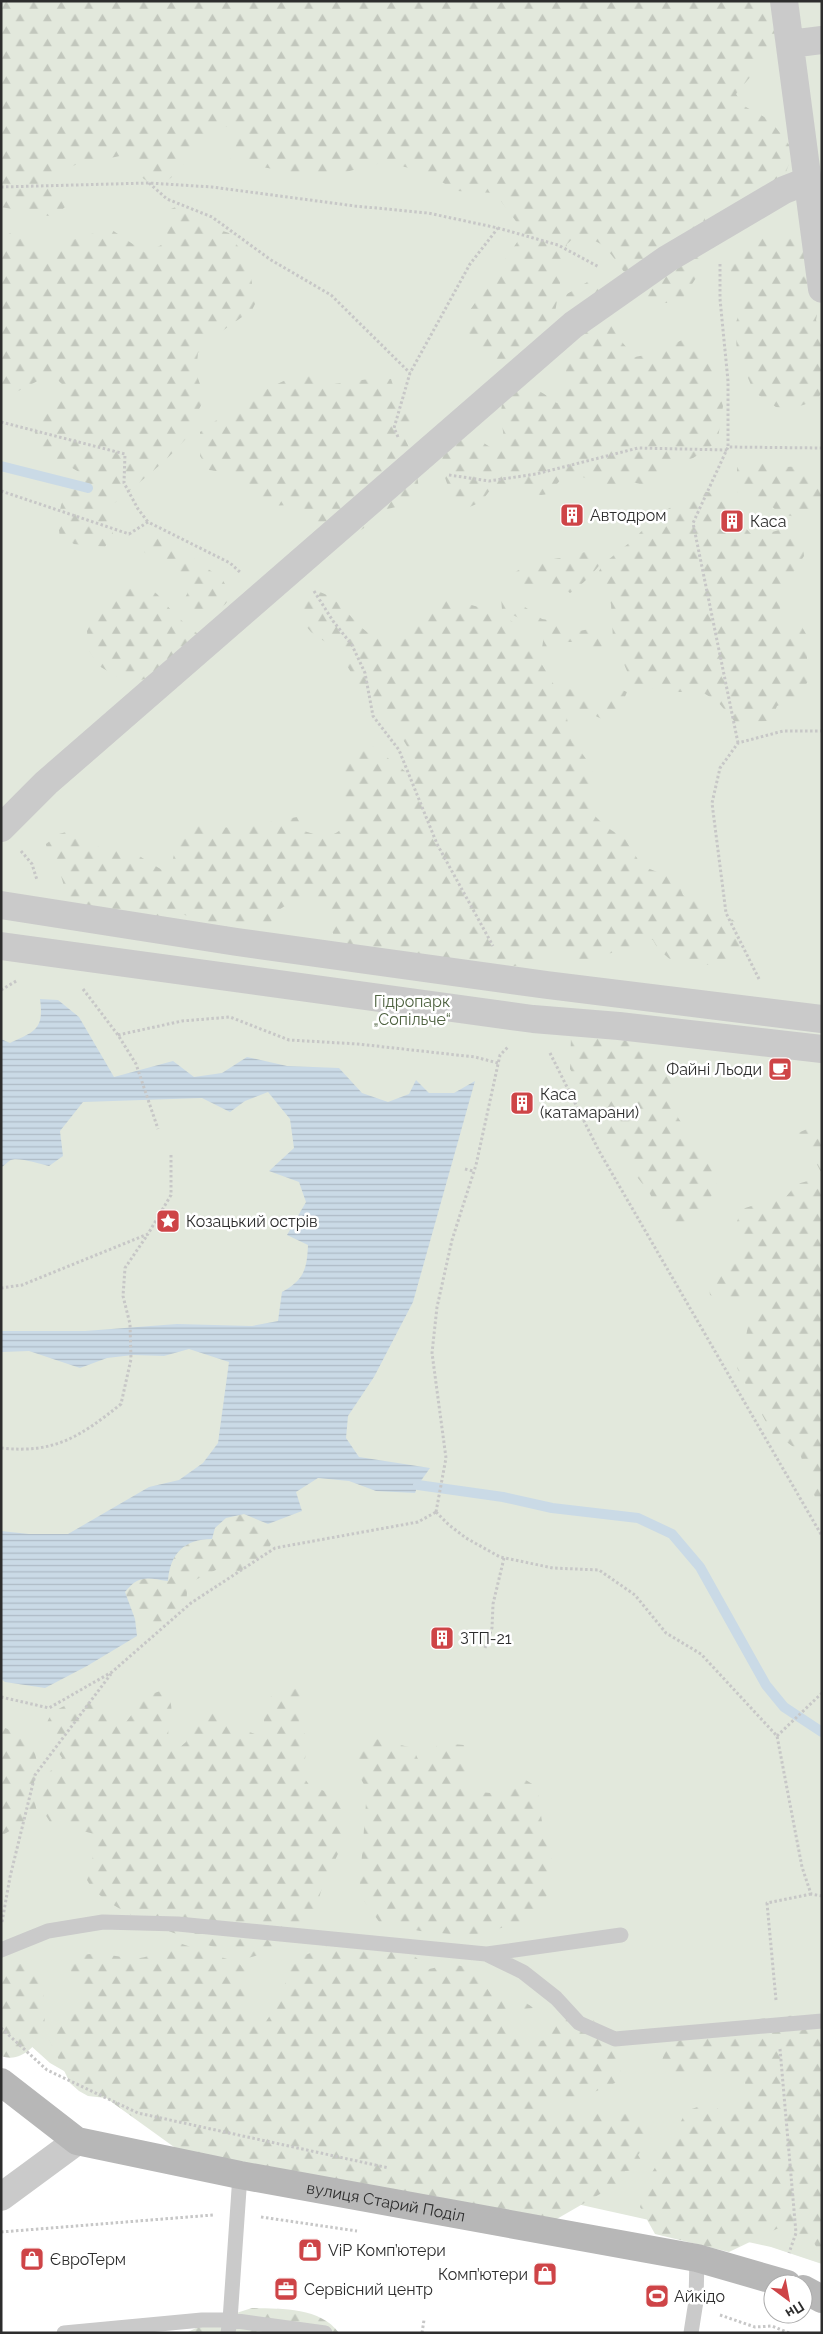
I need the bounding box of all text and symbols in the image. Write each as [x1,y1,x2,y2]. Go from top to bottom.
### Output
building icon: Автодром [559,502,585,528]
place label: Автодром [590,506,666,525]
building icon: Каса [719,508,745,534]
place label: Каса [750,512,786,531]
park label: Гідропарк „Сопільче“ [373,992,451,1029]
cafe icon: Файні Льоди [767,1056,793,1082]
place label: Файні Льоди [666,1060,762,1079]
place label: Каса (катамарани) [540,1085,639,1122]
building icon: Каса (катамарани) [509,1090,535,1116]
place icon: Козацький острів [155,1208,181,1234]
place label: Козацький острів [186,1212,318,1231]
building icon: ЗТП-21 [429,1625,455,1651]
place label: ЗТП-21 [460,1629,512,1648]
street label: вулиця Старий Поділ [305,2178,467,2225]
shop icon: ViP Комп’ютери [297,2237,323,2263]
place label: ViP Комп’ютери [328,2241,446,2260]
shop icon: ЄвроТерм [19,2246,45,2272]
place label: ЄвроТерм [50,2250,126,2269]
shop icon: Комп’ютери [532,2261,558,2287]
place label: Комп’ютери [438,2265,528,2284]
north arrow [763,2274,813,2324]
office icon: Сервісний центр [273,2276,299,2302]
place label: Сервісний центр [304,2280,433,2299]
sports icon: Айкідо [644,2283,670,2309]
place label: Айкідо [674,2287,725,2306]
text: Пн [783,2298,807,2322]

